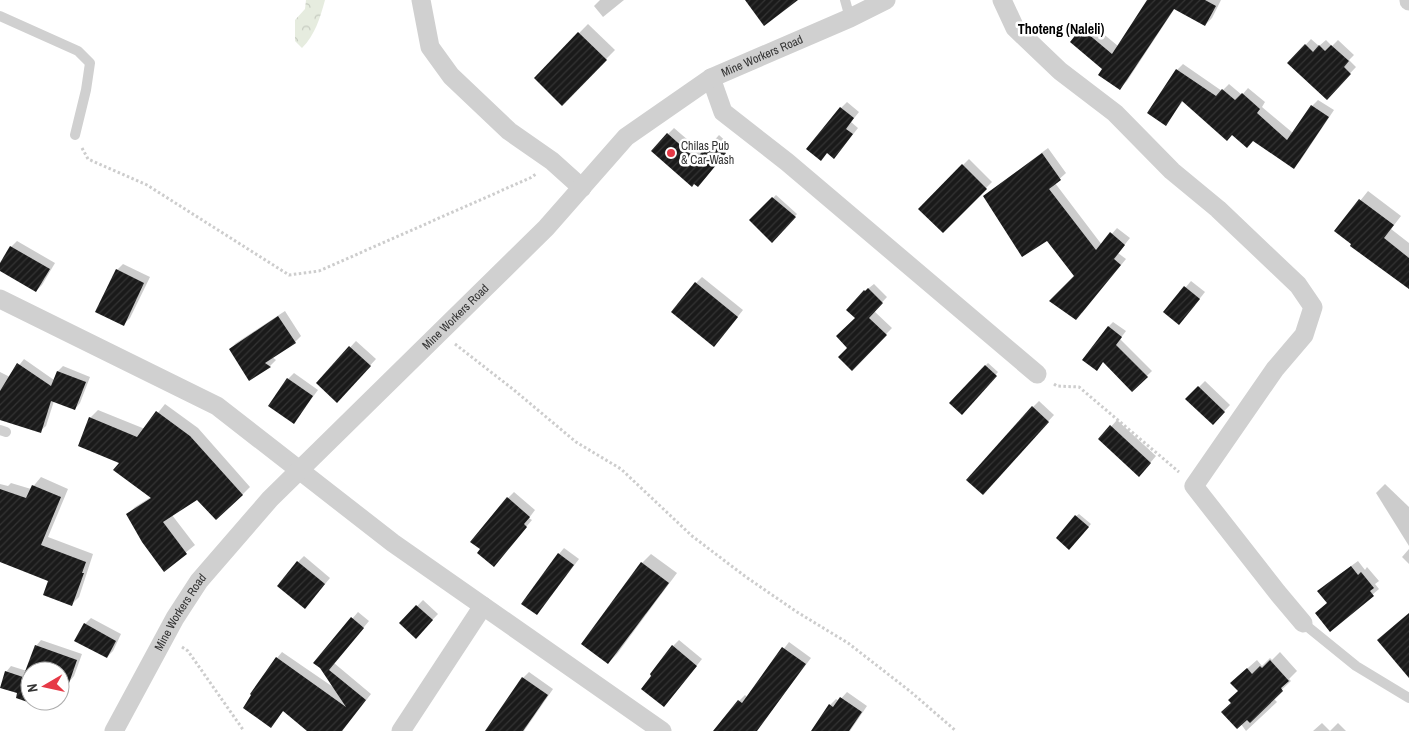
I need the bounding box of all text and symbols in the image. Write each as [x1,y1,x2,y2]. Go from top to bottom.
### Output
district label: Thoteng (Naleli) [1018,20,1105,38]
street label: Mine Workers Road [719,31,805,81]
place label: Chilas Pub & Car-Wash [681,138,734,168]
marker: Chilas Pub & Car-Wash [665,147,677,159]
street label: Mine Workers Road [419,280,492,353]
street label: Mine Workers Road [151,570,210,654]
north arrow [20,661,70,711]
text: N [23,683,42,694]

